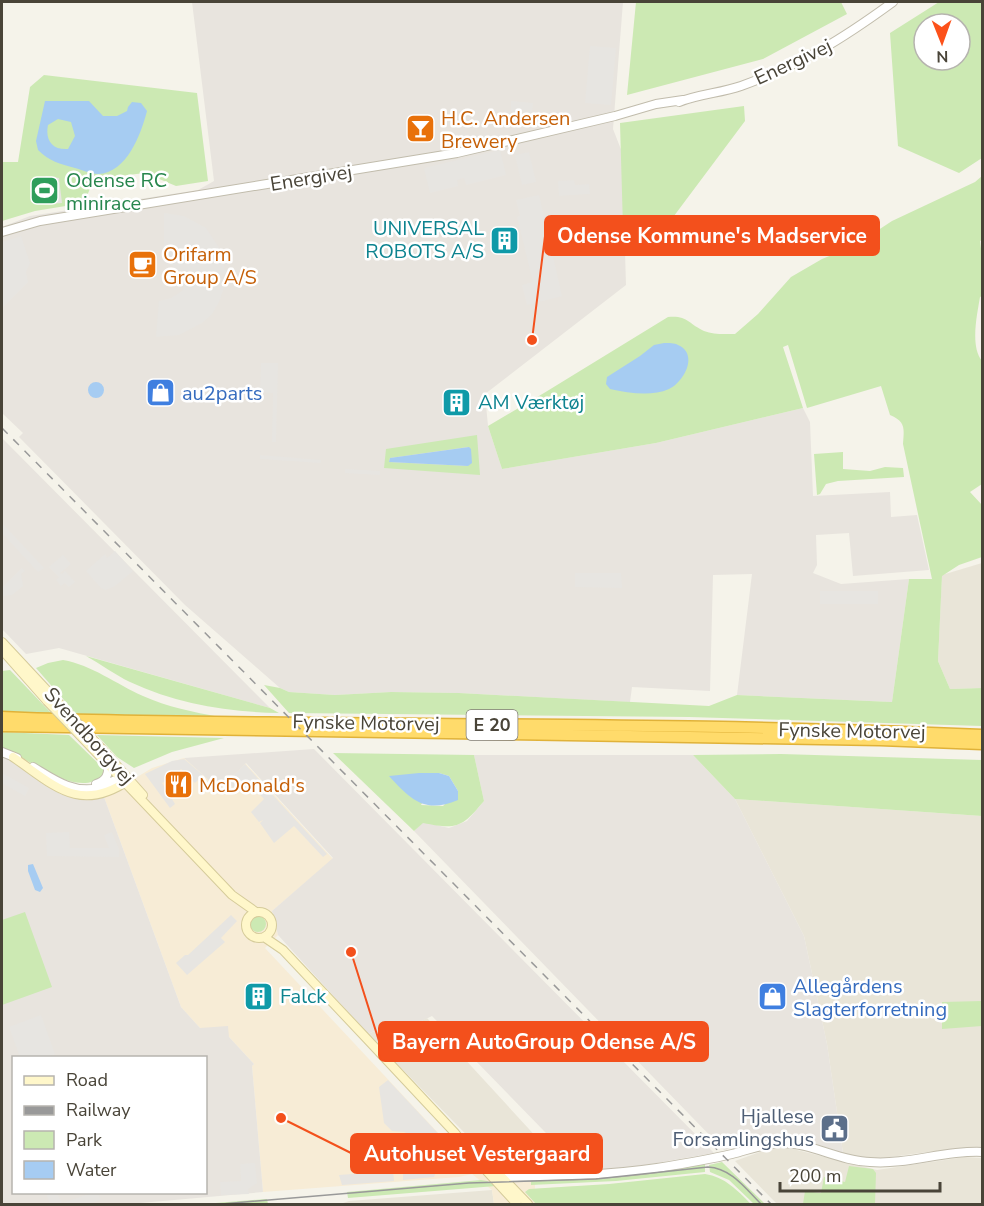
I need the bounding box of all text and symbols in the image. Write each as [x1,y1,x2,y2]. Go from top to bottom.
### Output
north arrow [912,12,972,72]
street label: Energivej [750,32,836,92]
text: N [936,45,948,67]
place label: H.C. Andersen Brewery [441,105,570,155]
bar icon: H.C. Andersen Brewery [404,113,436,145]
street label: Energivej [268,158,354,198]
place label: Odense RC minirace [66,167,167,217]
sports icon: Odense RC minirace [29,175,61,207]
place label: UNIVERSAL ROBOTS A/S [365,215,484,265]
callout: Odense Kommune's Madservice [545,216,879,255]
text: Odense Kommune's Madservice [557,222,867,250]
building icon: UNIVERSAL ROBOTS A/S [489,224,521,256]
place label: Orifarm Group A/S [163,241,257,291]
cafe icon: Orifarm Group A/S [126,249,158,281]
shop icon: au2parts [145,377,177,409]
place label: au2parts [182,380,262,407]
building icon: AM Værktøj [441,386,473,418]
place label: AM Værktøj [478,389,584,416]
street label: Svendborgvej [38,681,140,791]
street label: Fynske Motorvej [292,708,440,738]
road number: E 20 [466,710,518,740]
street label: Fynske Motorvej [778,716,926,746]
restaurant icon: McDonald's [162,769,194,801]
place label: McDonald's [199,772,305,799]
place label: Allegårdens Slagterforretning [793,973,947,1023]
building icon: Falck [243,980,275,1012]
shop icon: Allegårdens Slagterforretning [756,981,788,1013]
place label: Falck [280,983,327,1010]
callout: Bayern AutoGroup Odense A/S [379,1022,708,1061]
text: Bayern AutoGroup Odense A/S [392,1028,696,1056]
legend [12,1056,207,1194]
text: Road [66,1068,108,1092]
text: Railway [66,1098,131,1122]
place label: Hjallese Forsamlingshus [672,1103,814,1153]
public building icon: Hjallese Forsamlingshus [819,1112,851,1144]
text: Park [66,1128,103,1152]
callout: Autohuset Vestergaard [351,1134,602,1173]
text: Autohuset Vestergaard [364,1140,590,1168]
scale bar [780,1155,940,1193]
text: Water [66,1158,117,1182]
text: 200 m [789,1164,841,1188]

